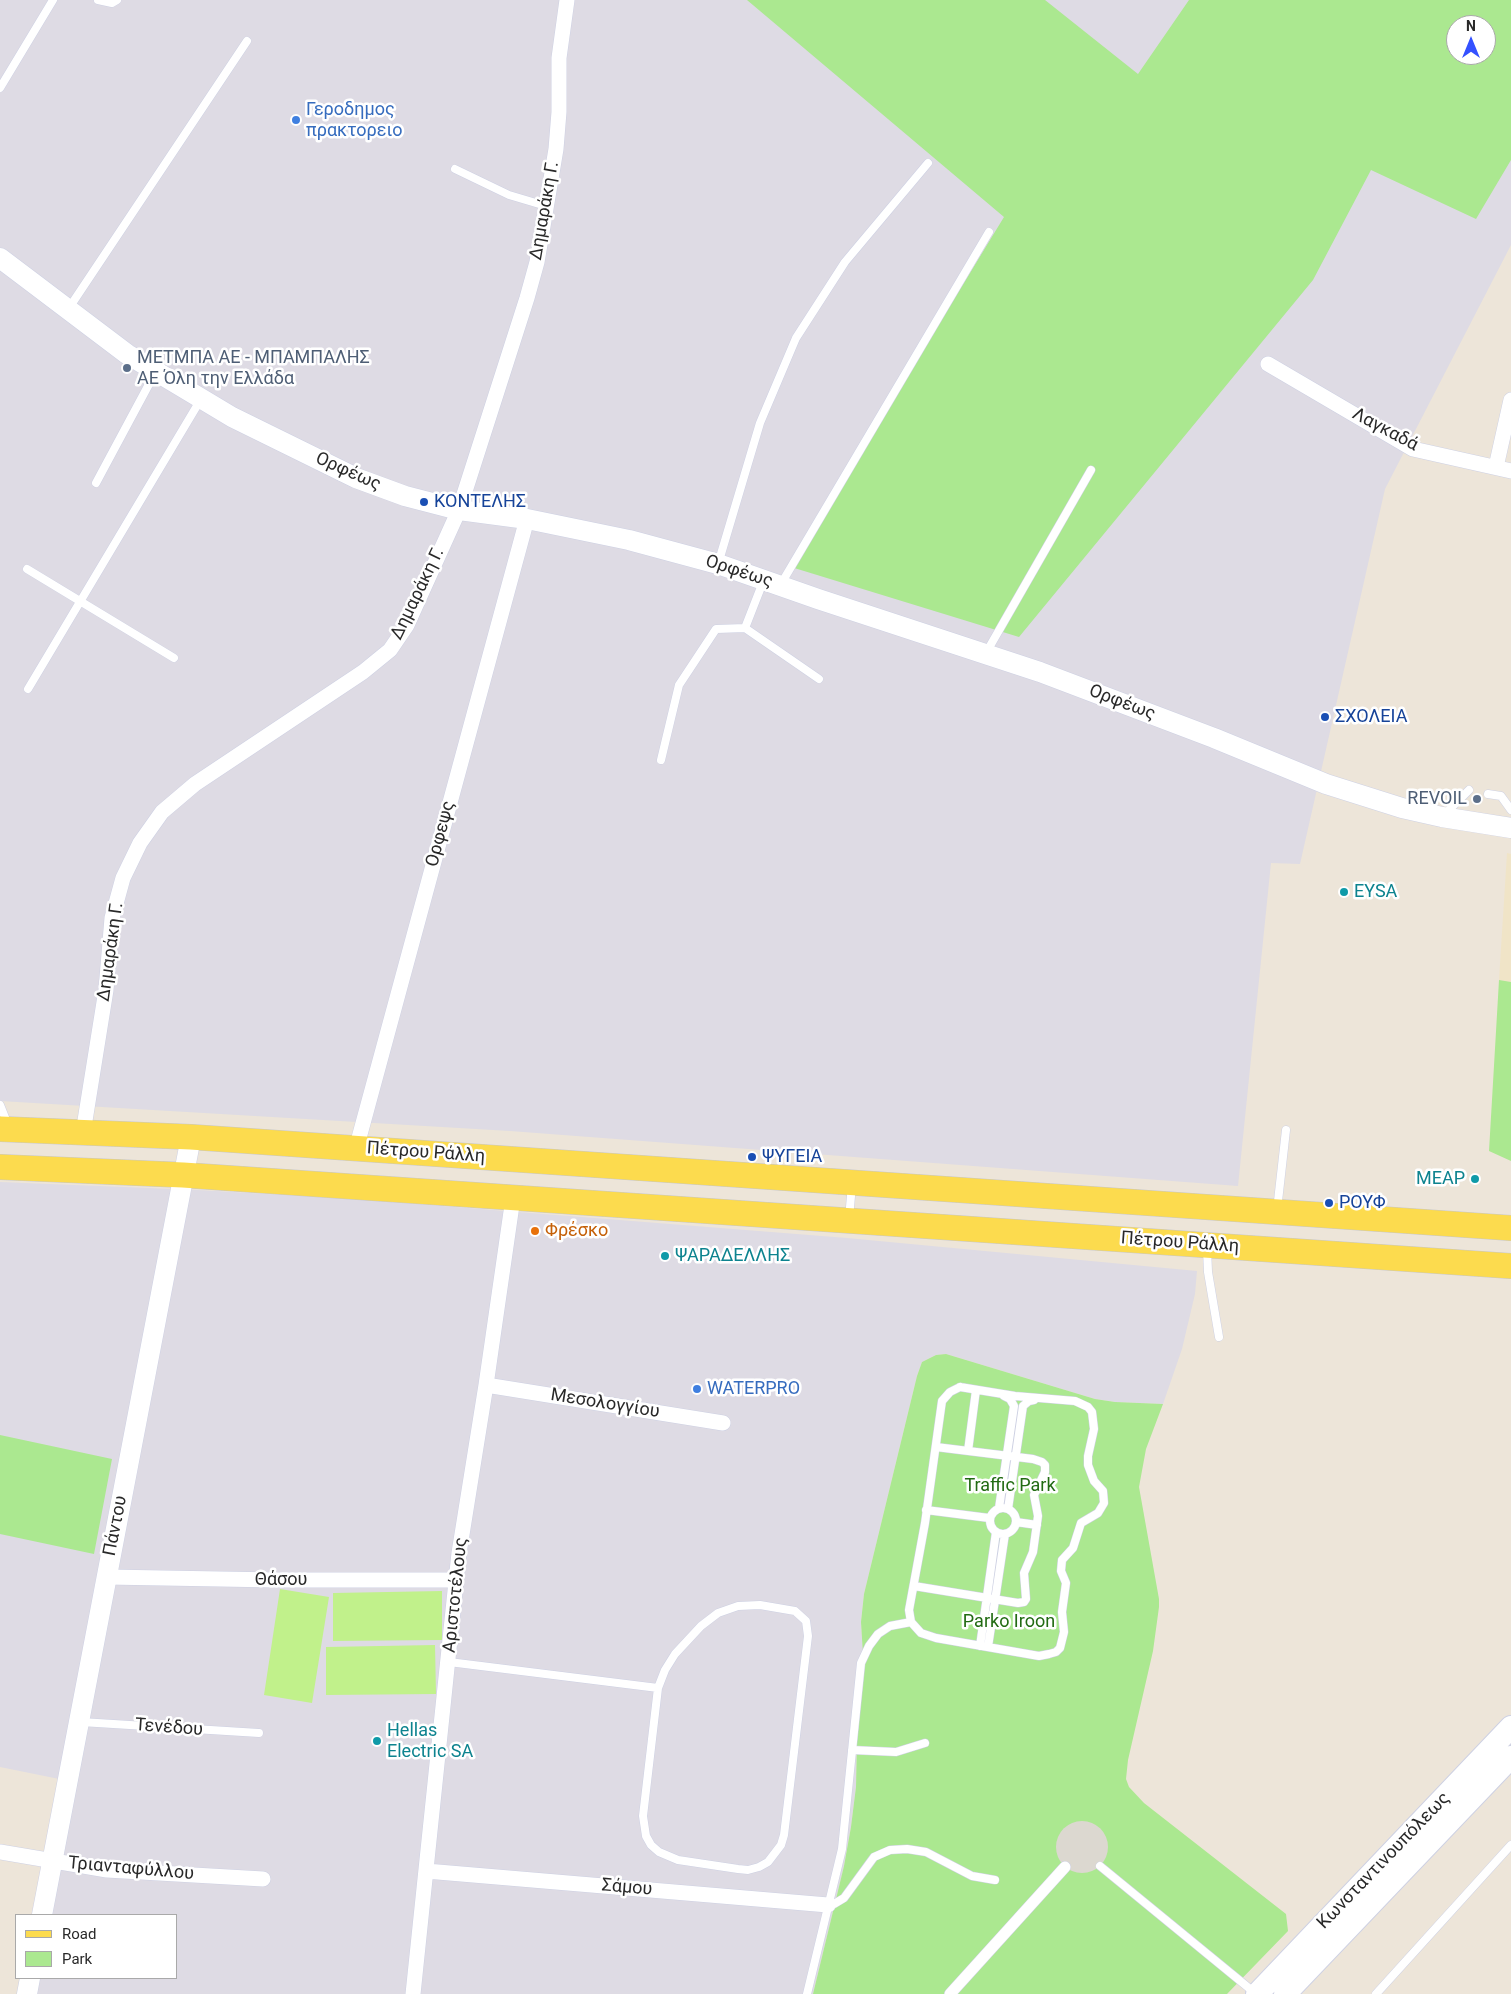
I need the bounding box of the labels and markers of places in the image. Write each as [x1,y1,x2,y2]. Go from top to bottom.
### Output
place label: Γεροδημος πρακτορειο [306,99,403,142]
marker: Γεροδημος πρακτορειο [290,114,302,126]
place label: ΜΕΤΜΠΑ ΑΕ - ΜΠΑΜΠΑΛΗΣ ΑΕ Όλη την Ελλάδα [137,347,370,389]
marker: ΜΕΤΜΠΑ ΑΕ - ΜΠΑΜΠΑΛΗΣ ΑΕ Όλη την Ελλάδα [121,362,133,374]
place label: ΚΟΝΤΕΛΗΣ [434,491,526,513]
marker: ΚΟΝΤΕΛΗΣ [418,496,430,508]
place label: ΣΧΟΛΕΙΑ [1335,706,1407,728]
marker: ΣΧΟΛΕΙΑ [1319,711,1331,723]
place label: REVOIL [1407,788,1467,810]
marker: REVOIL [1471,793,1483,805]
place label: EYSA [1354,881,1397,903]
marker: EYSA [1338,886,1350,898]
place label: ΨΥΓΕΙΑ [762,1146,822,1168]
marker: ΨΥΓΕΙΑ [746,1151,758,1163]
place label: MEAP [1416,1168,1465,1190]
marker: MEAP [1469,1173,1481,1185]
place label: ΡΟΥΦ [1339,1192,1386,1214]
marker: ΡΟΥΦ [1323,1197,1335,1209]
place label: Φρέσκο [545,1220,608,1242]
marker: Φρέσκο [529,1225,541,1237]
place label: ΨΑΡΑΔΕΛΛΗΣ [675,1245,790,1267]
marker: ΨΑΡΑΔΕΛΛΗΣ [659,1250,671,1262]
place label: WATERPRO [707,1378,800,1400]
marker: WATERPRO [691,1383,703,1395]
place label: Hellas Electric SA [387,1720,473,1762]
marker: Hellas Electric SA [371,1735,383,1747]

